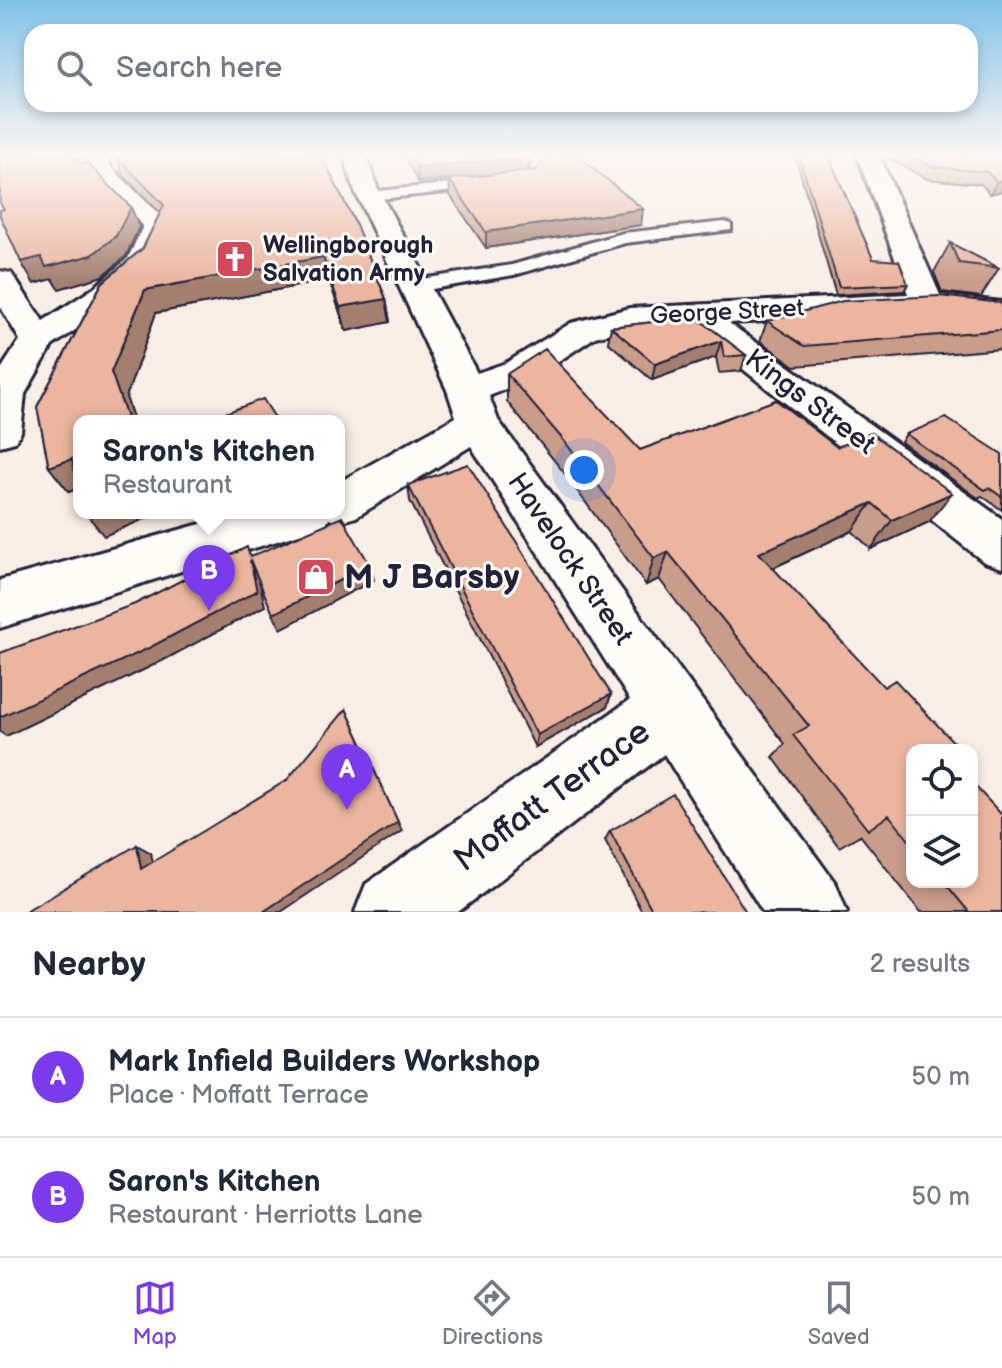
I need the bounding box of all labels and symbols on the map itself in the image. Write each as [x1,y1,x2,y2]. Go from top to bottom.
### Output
place label: Wellingborough Salvation Army [263,231,433,288]
church icon: Wellingborough Salvation Army [214,238,256,280]
street label: George Street [649,293,805,331]
street label: Kings Street [738,342,882,462]
your location [564,450,604,490]
street label: Havelock Street [500,467,640,652]
pin: B [183,545,235,611]
shop icon: M J Barsby [295,556,337,598]
place label: M J Barsby [344,557,520,598]
street label: Moffatt Terrace [446,711,658,881]
pin: A [321,744,373,810]

